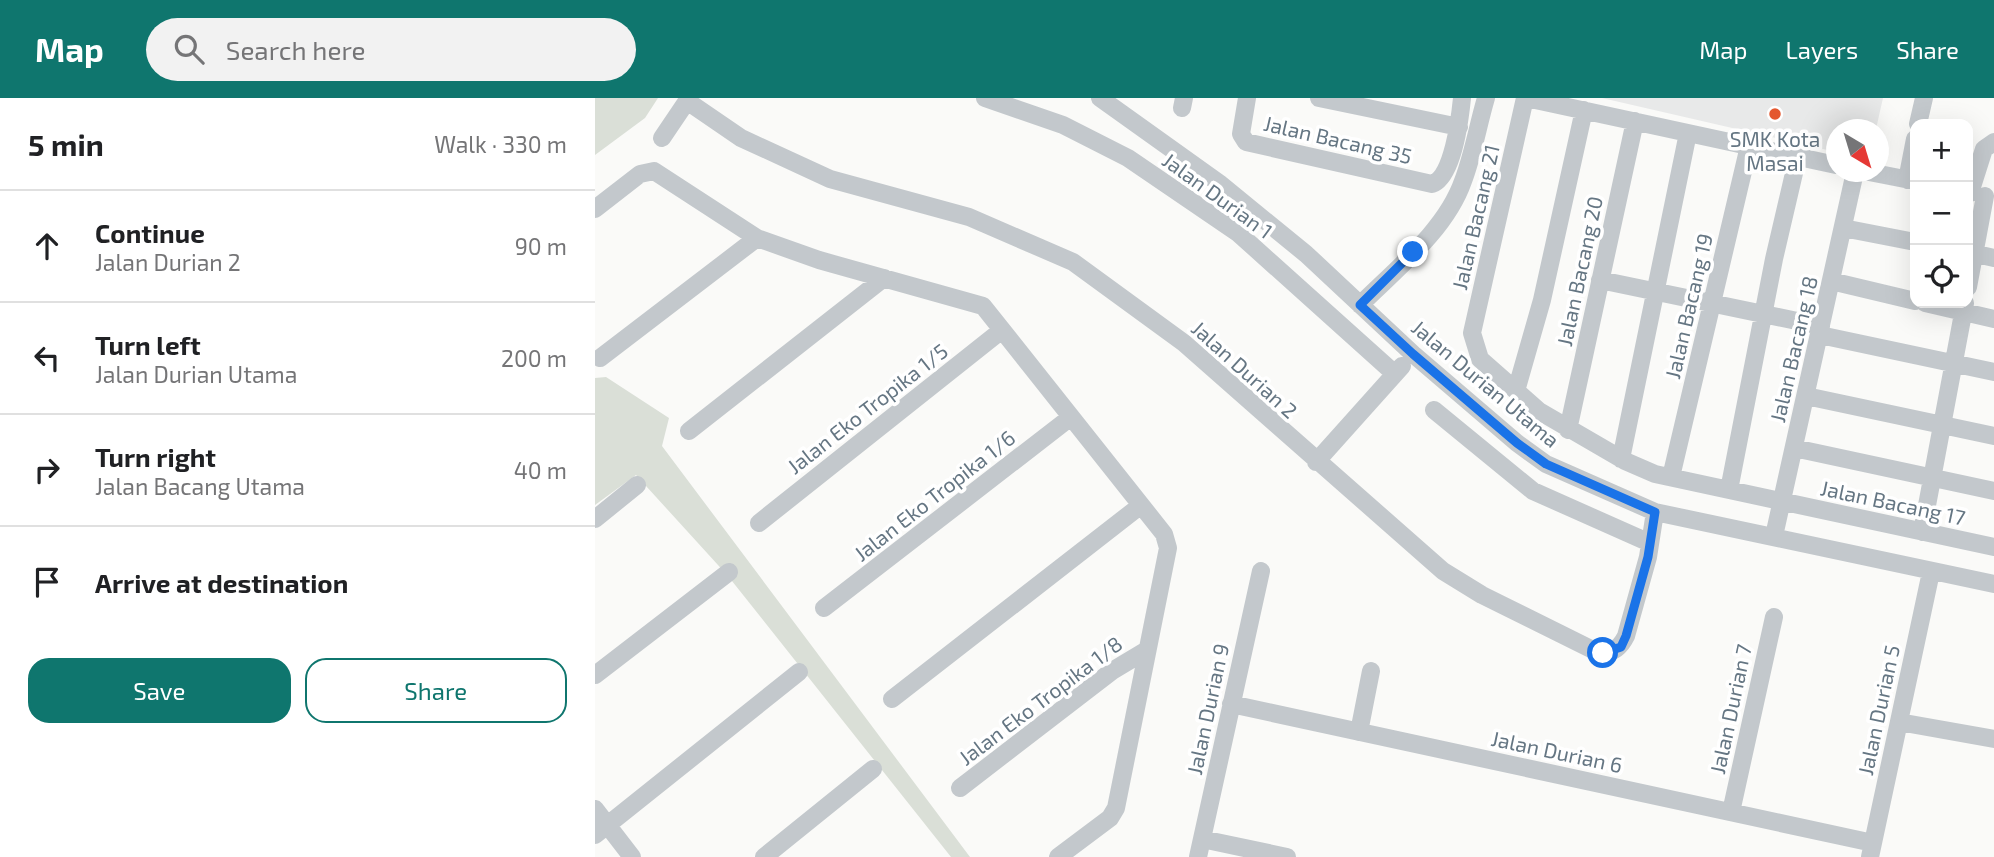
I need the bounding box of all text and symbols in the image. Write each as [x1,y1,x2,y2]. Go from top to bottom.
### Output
search box [146,18,636,81]
text: Map [35,29,104,69]
icon: search [170,30,208,68]
text: Search here [226,34,365,65]
text: Map [1699,35,1747,64]
text: Layers [1785,35,1858,64]
text: Share [1896,35,1959,64]
marker: SMK Kota Masai [1767,106,1783,122]
street label: Jalan Bacang 35 [1262,110,1414,168]
north arrow [1826,119,1889,182]
map controls [1910,119,1973,308]
button: + [1910,119,1973,182]
text: 5 min [28,126,104,162]
place label: SMK Kota Masai [1730,126,1820,175]
text: Walk · 330 m [434,130,567,158]
street label: Jalan Bacang 21 [1446,142,1504,292]
street label: Jalan Durian 1 [1158,147,1278,243]
button: − [1910,182,1973,245]
street label: Jalan Bacang 20 [1551,194,1607,348]
text: Continue [95,217,205,248]
icon: ahead [28,227,66,265]
street label: Jalan Bacang 19 [1659,231,1717,381]
text: 90 m [515,232,567,260]
route end [1397,236,1428,267]
button: locate [1910,245,1973,308]
text: Jalan Durian 2 [95,248,241,276]
street label: Jalan Bacang 18 [1764,273,1822,425]
street label: Jalan Durian Utama [1407,314,1565,452]
street label: Jalan Durian 2 [1187,315,1303,423]
text: Turn left [95,329,201,360]
street label: Jalan Eko Tropika 1/5 [782,338,952,478]
icon: left [28,339,66,377]
text: 200 m [501,344,567,372]
text: Jalan Durian Utama [95,360,297,388]
street label: Jalan Eko Tropika 1/6 [849,424,1019,566]
text: Turn right [95,441,216,472]
icon: right [28,451,66,489]
text: 40 m [514,456,567,484]
text: Jalan Bacang Utama [95,472,305,500]
street label: Jalan Bacang 17 [1818,474,1968,530]
icon: arrive [28,563,66,601]
text: Arrive at destination [95,567,348,598]
street label: Jalan Eko Tropika 1/8 [953,630,1127,770]
route start [1587,637,1618,668]
street label: Jalan Durian 9 [1181,641,1233,777]
street label: Jalan Durian 7 [1704,642,1756,776]
street label: Jalan Durian 5 [1852,643,1904,777]
button: Save [28,658,291,723]
button: Share [305,658,567,723]
street label: Jalan Durian 6 [1489,725,1625,777]

